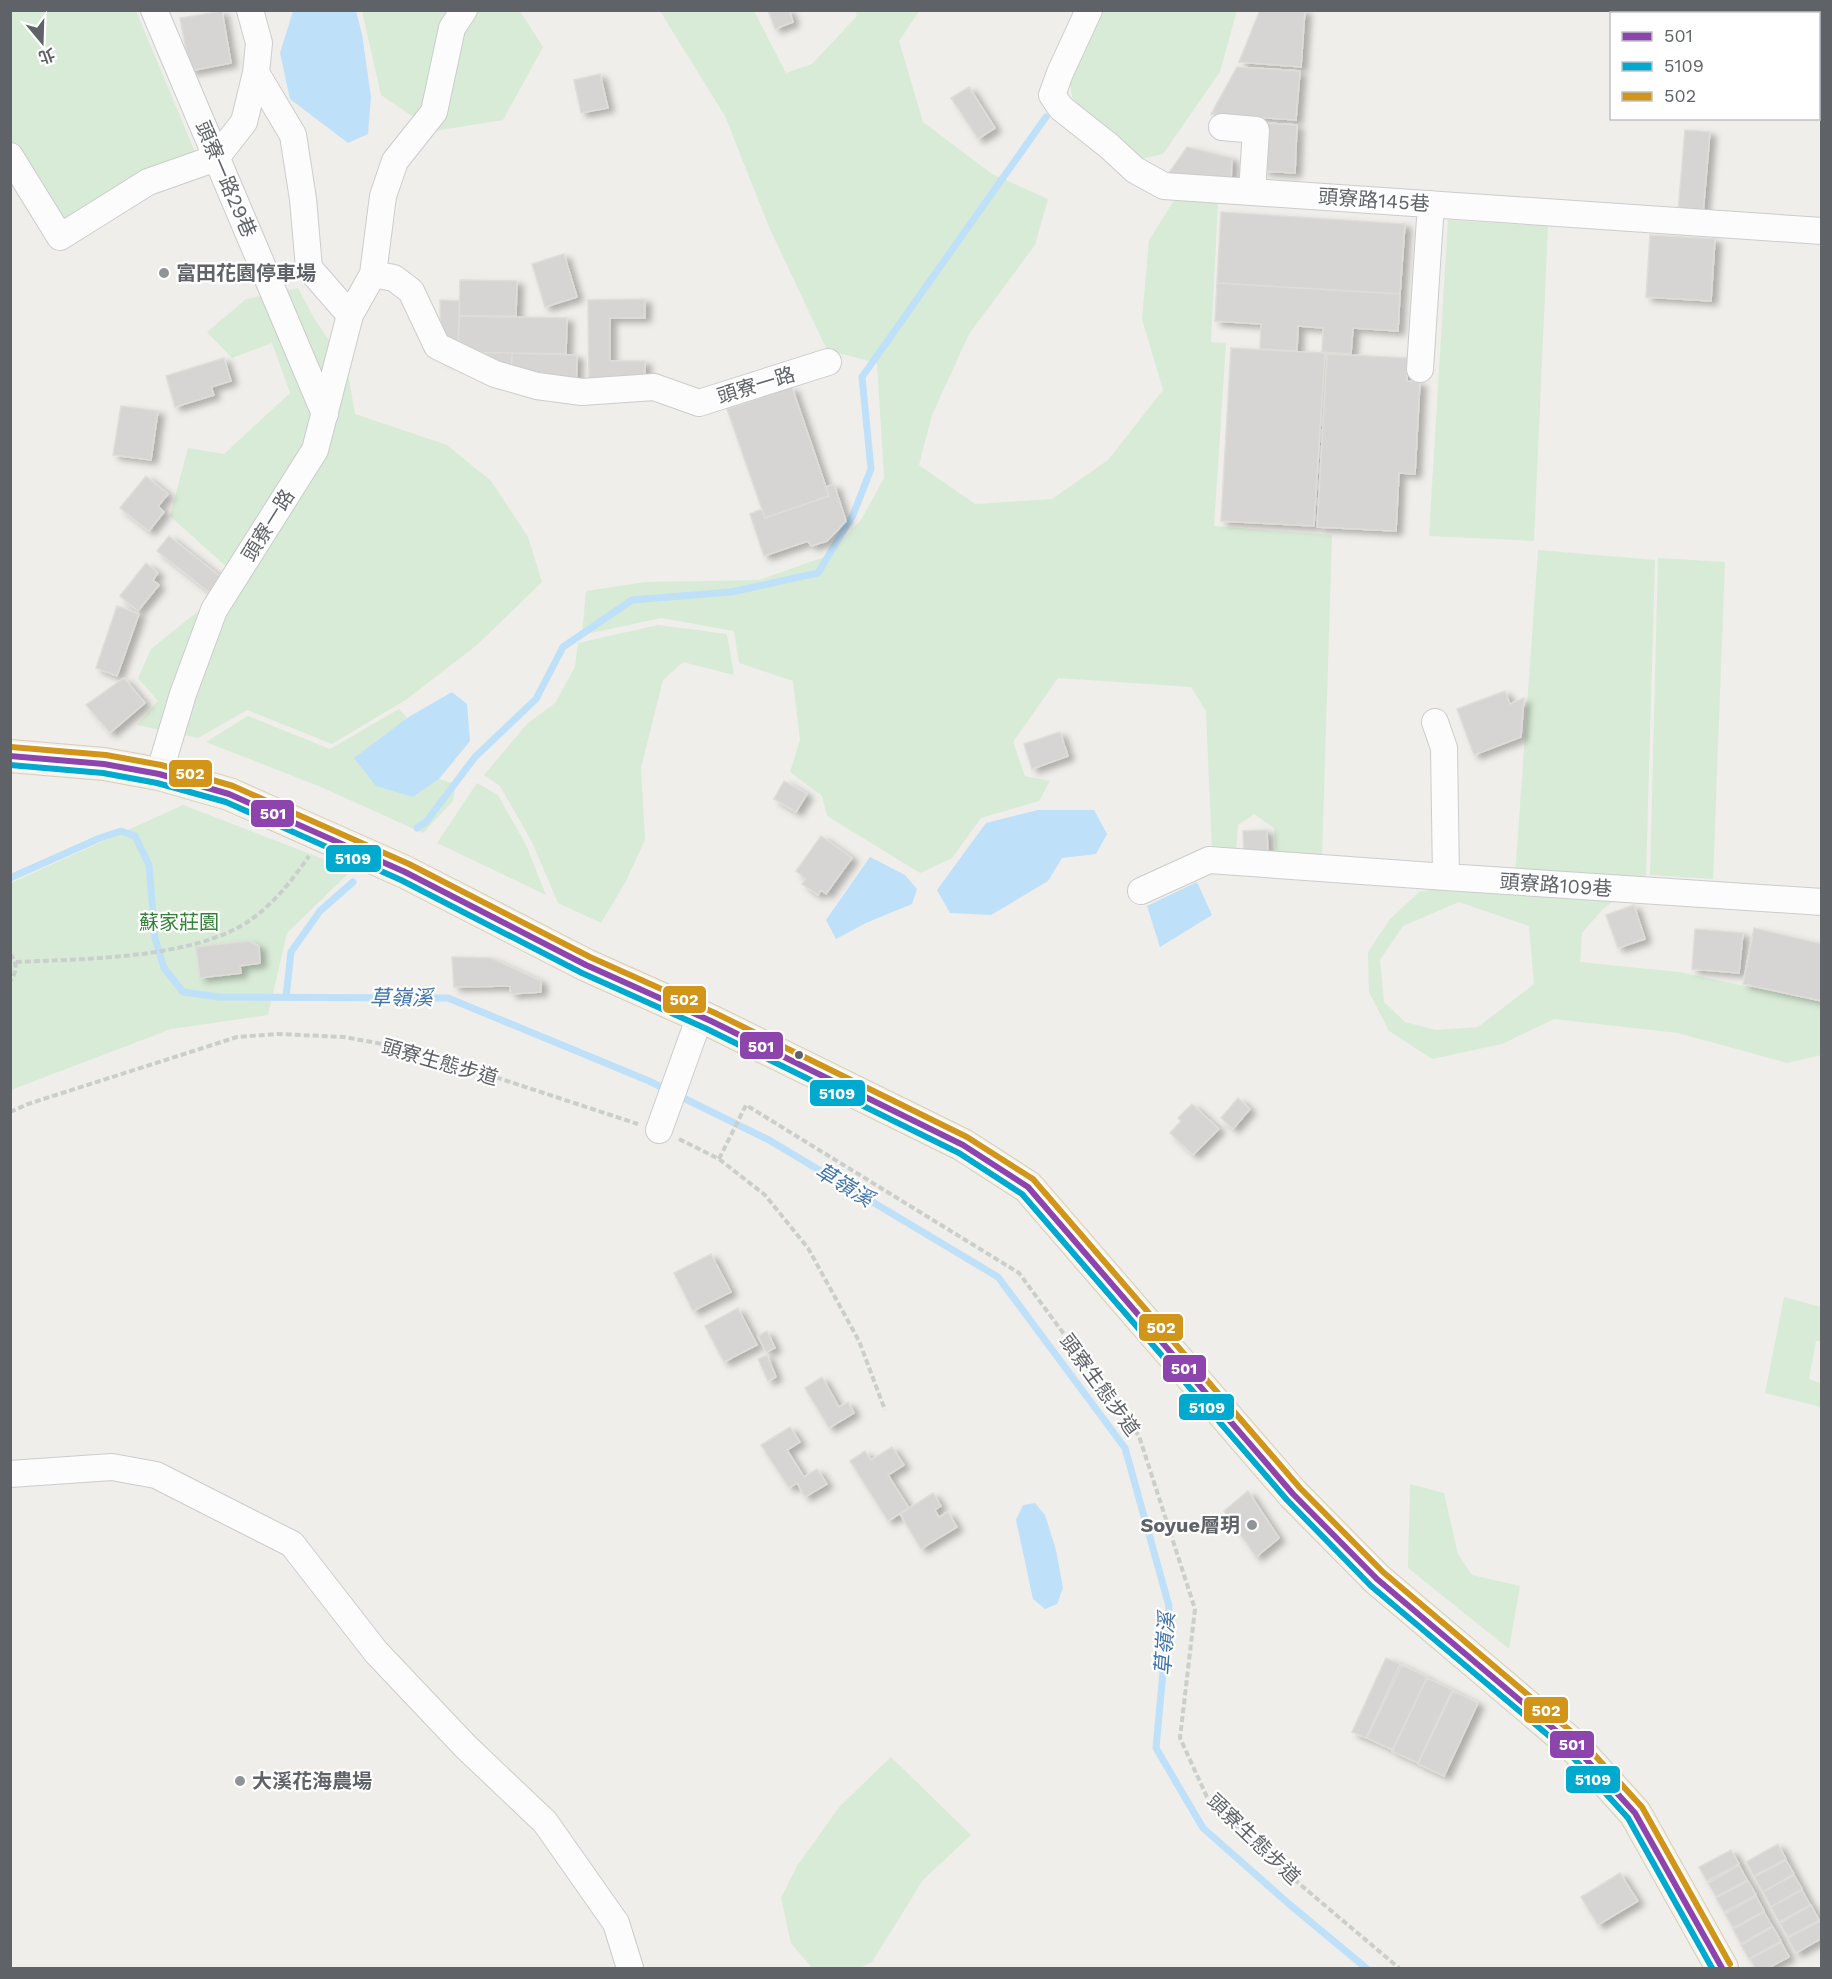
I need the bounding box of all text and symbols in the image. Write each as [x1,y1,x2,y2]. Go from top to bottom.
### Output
north arrow [12,12,72,72]
legend [1610,12,1820,120]
text: 501 [1664,25,1693,46]
text: 北 [36,44,57,67]
text: 5109 [1664,55,1704,76]
text: 502 [1664,85,1696,106]
street label: 頭寮一路29巷 [191,117,261,241]
street label: 頭寮路145巷 [1317,184,1431,216]
place label: 富田花園停車場 [176,261,316,285]
marker: 富田花園停車場 [157,266,171,280]
street label: 頭寮一路 [714,362,798,408]
street label: 頭寮一路 [237,485,299,565]
line badge: 502 [168,759,213,788]
text: 502 [175,764,205,783]
line badge: 501 [250,799,295,828]
text: 501 [260,804,286,823]
line badge: 5109 [325,844,382,873]
text: 5109 [335,849,371,868]
street label: 頭寮路109巷 [1499,869,1613,901]
park label: 蘇家莊園 [139,910,219,934]
water label: 草嶺溪 [370,985,435,1010]
line badge: 502 [662,985,707,1014]
text: 502 [669,990,699,1009]
line badge: 501 [739,1031,784,1060]
street label: 頭寮生態步道 [379,1034,501,1090]
text: 501 [748,1037,774,1056]
unlabelled marker [793,1049,805,1061]
line badge: 5109 [809,1079,866,1107]
text: 5109 [819,1084,855,1103]
water label: 草嶺溪 [811,1158,880,1213]
line badge: 502 [1138,1313,1184,1342]
text: 502 [1146,1318,1176,1337]
street label: 頭寮生態步道 [1055,1329,1145,1441]
line badge: 501 [1162,1354,1207,1383]
text: 501 [1171,1359,1197,1378]
line badge: 5109 [1178,1393,1235,1421]
text: 5109 [1189,1398,1225,1417]
place label: Soyue層玥 [1140,1513,1240,1537]
marker: Soyue層玥 [1245,1518,1259,1532]
water label: 草嶺溪 [1150,1609,1179,1676]
line badge: 502 [1523,1696,1569,1724]
text: 502 [1531,1701,1561,1720]
line badge: 501 [1549,1730,1595,1759]
text: 501 [1559,1735,1585,1754]
line badge: 5109 [1565,1765,1621,1794]
place label: 大溪花海農場 [252,1769,372,1793]
text: 5109 [1575,1770,1611,1789]
marker: 大溪花海農場 [233,1774,247,1788]
street label: 頭寮生態步道 [1203,1789,1305,1889]

